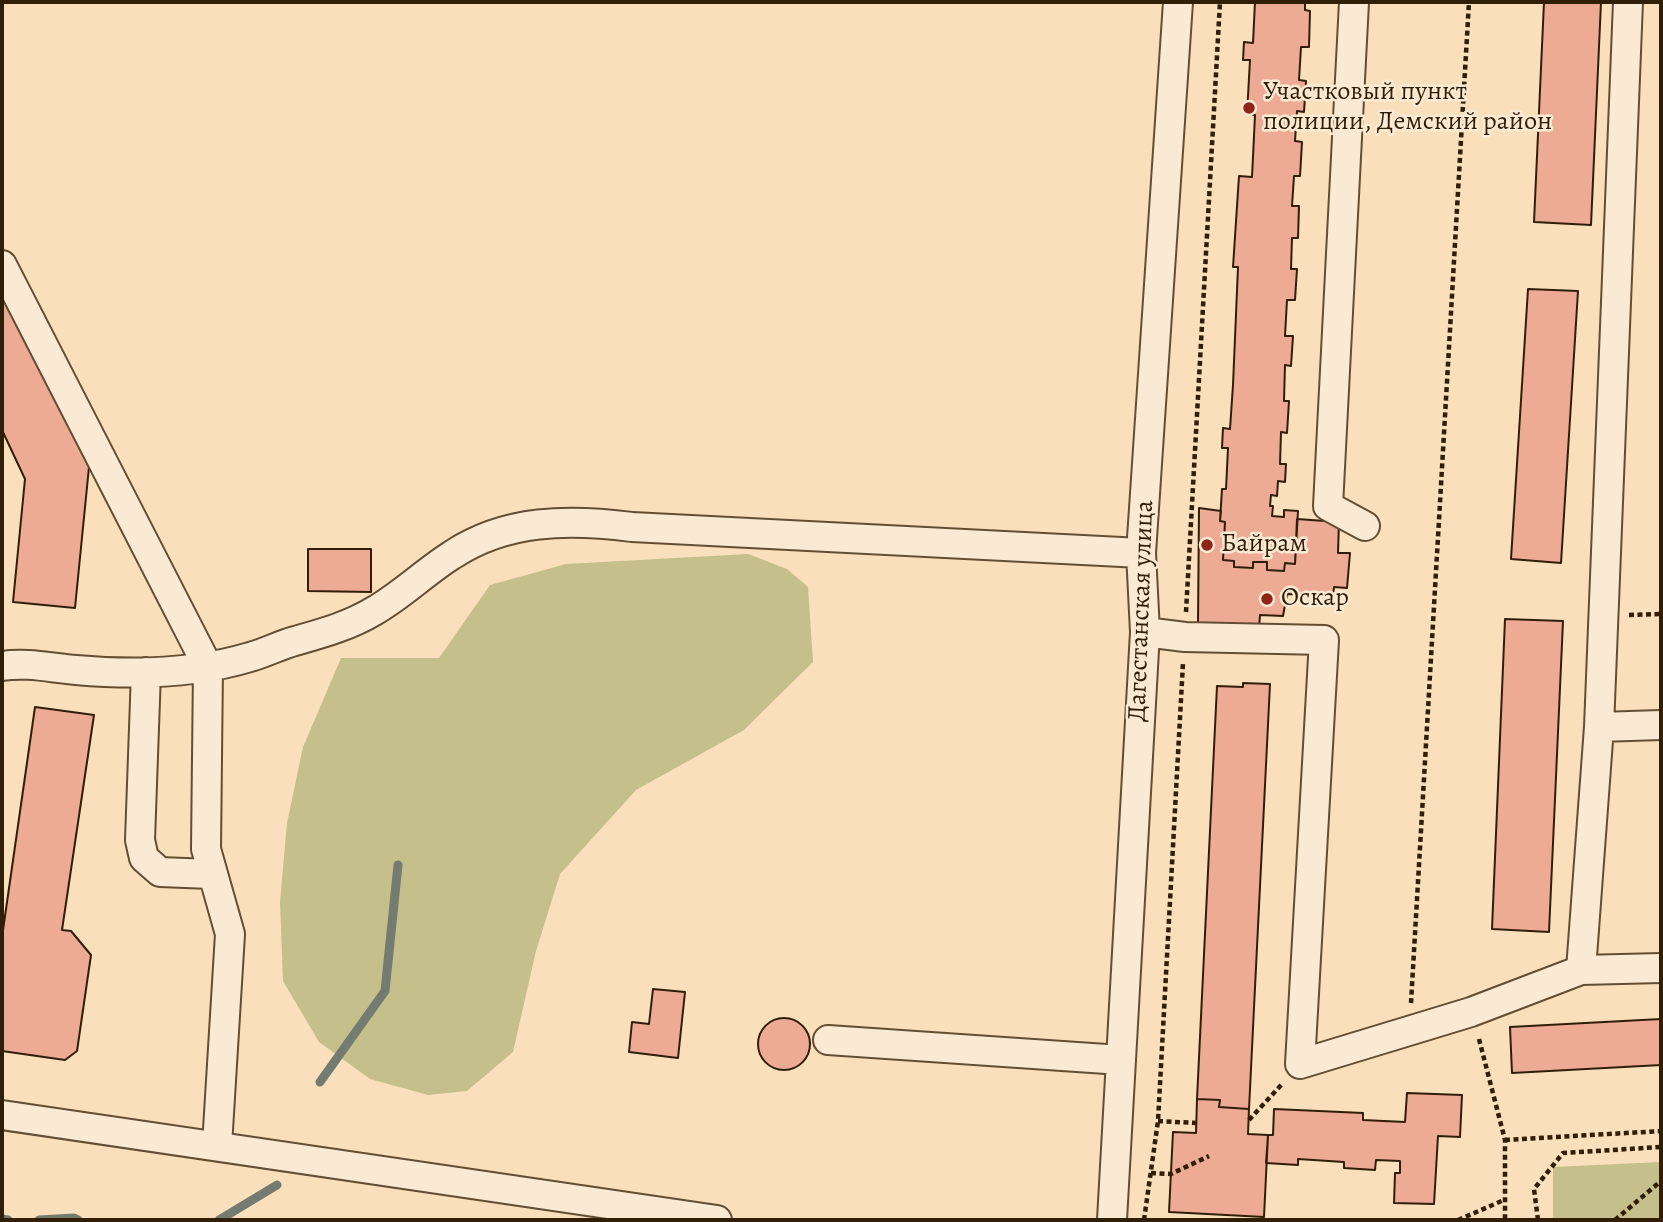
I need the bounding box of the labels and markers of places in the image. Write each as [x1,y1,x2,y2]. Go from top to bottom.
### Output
place label: Участковый пункт полиции, Демский район [1263,77,1552,138]
marker: Участковый пункт полиции, Демский район [1241,100,1257,116]
place label: Байрам [1221,529,1307,561]
marker: Байрам [1199,537,1215,553]
place label: Оскар [1281,583,1349,615]
marker: Оскар [1259,591,1275,607]

